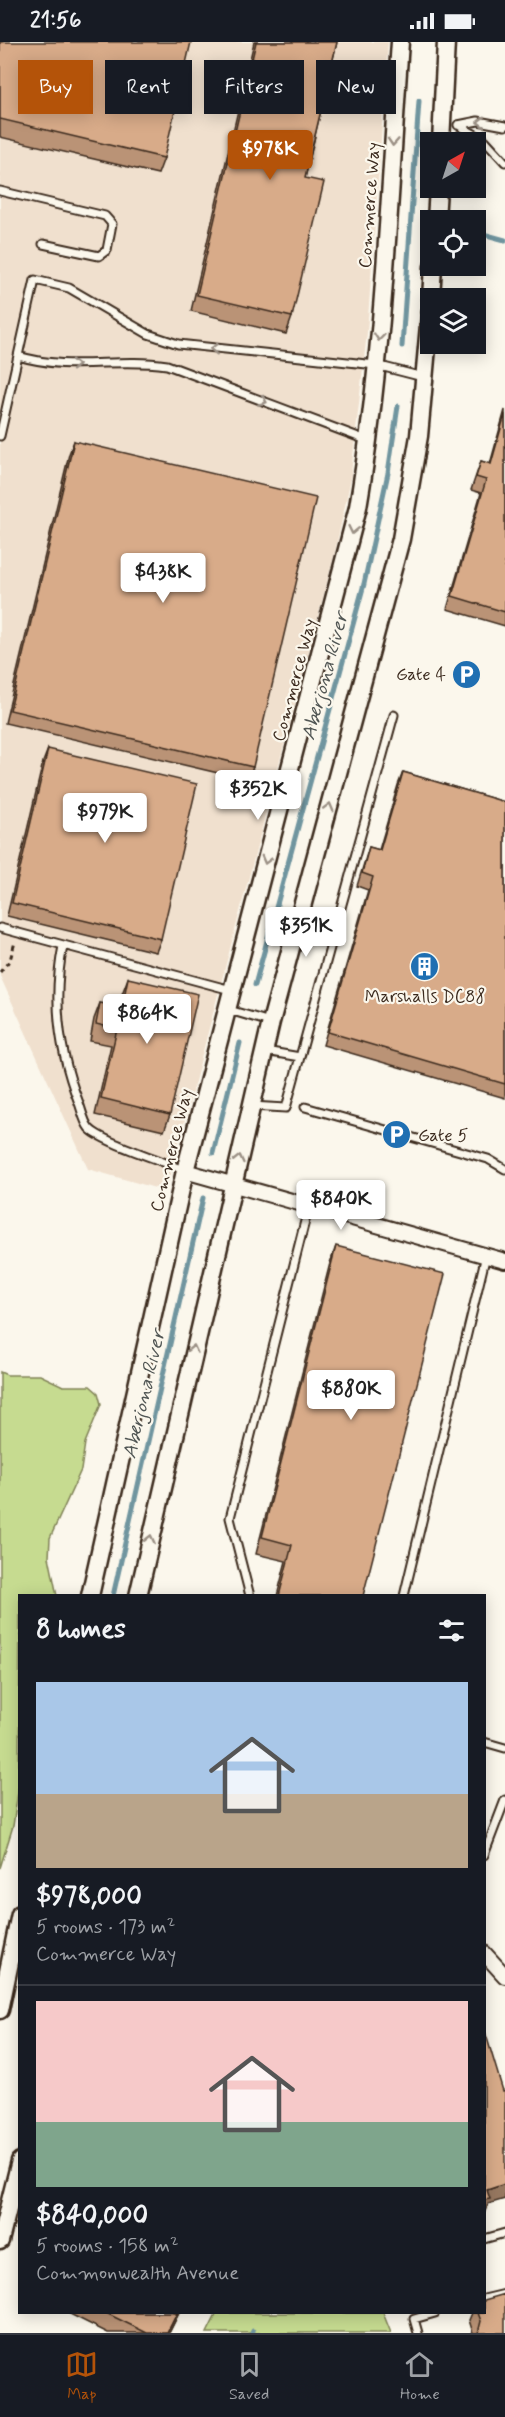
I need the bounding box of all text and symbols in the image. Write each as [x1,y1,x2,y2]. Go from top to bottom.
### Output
text: 21:56 [30,7,81,35]
chip: Buy [18,60,93,114]
chip: Rent [105,60,192,114]
chip: Filters [204,60,304,114]
chip: New [316,60,396,114]
one-way arrow [477,116,486,128]
pin: $978K [228,130,312,181]
north arrow [420,132,486,198]
map controls [420,132,486,354]
text: $978K [242,136,298,163]
one-way arrow [387,138,400,147]
street label: Commerce Way [354,141,386,269]
button: locate [420,210,486,276]
button: layers [420,288,486,354]
one-way arrow [373,332,386,341]
one-way arrow [209,342,218,355]
one-way arrow [71,359,80,371]
one-way arrow [257,394,268,406]
one-way arrow [347,525,360,535]
pin: $438K [121,553,205,604]
text: $438K [135,559,191,586]
water label: Aberjona River [295,607,356,743]
street label: Commerce Way [267,616,323,744]
parking icon: Gate 4 [451,658,483,690]
place label: Gate 4 [396,663,446,687]
pin: $352K [216,770,300,821]
text: $352K [229,776,287,803]
pin: $979K [63,793,147,844]
text: $979K [77,799,133,826]
one-way arrow [322,803,334,813]
one-way arrow [260,855,273,865]
pin: $351K [264,907,348,958]
text: $351K [279,913,333,940]
building icon: Marshalls DC88 [409,951,441,983]
place label: Marshalls DC88 [365,985,485,1009]
pin: $864K [105,994,189,1045]
text: $864K [117,1000,177,1027]
street label: Commerce Way [145,1086,199,1214]
parking icon: Gate 5 [381,1119,413,1151]
place label: Gate 5 [418,1124,468,1148]
one-way arrow [231,1154,244,1164]
pin: $840K [299,1180,383,1231]
text: $840K [310,1186,372,1213]
water label: Aberjona River [117,1325,173,1461]
one-way arrow [186,1344,199,1354]
pin: $880K [309,1370,393,1421]
text: $880K [321,1376,381,1403]
one-way arrow [143,1534,156,1544]
text: 8 homes [36,1613,126,1647]
icon: filters [435,1614,468,1647]
icon: home [198,1721,306,1829]
text: $978,000 [36,1880,142,1914]
text: 5 rooms · 173 m² [36,1914,175,1941]
text: Commerce Way [36,1941,176,1968]
icon: home [198,2040,306,2148]
text: $840,000 [36,2199,148,2233]
text: 5 rooms · 158 m² [36,2233,179,2260]
text: Commonwealth Avenue [36,2260,239,2287]
tab: Map [65,2348,98,2405]
tab: Saved [229,2348,269,2405]
tab: Home [400,2348,440,2405]

